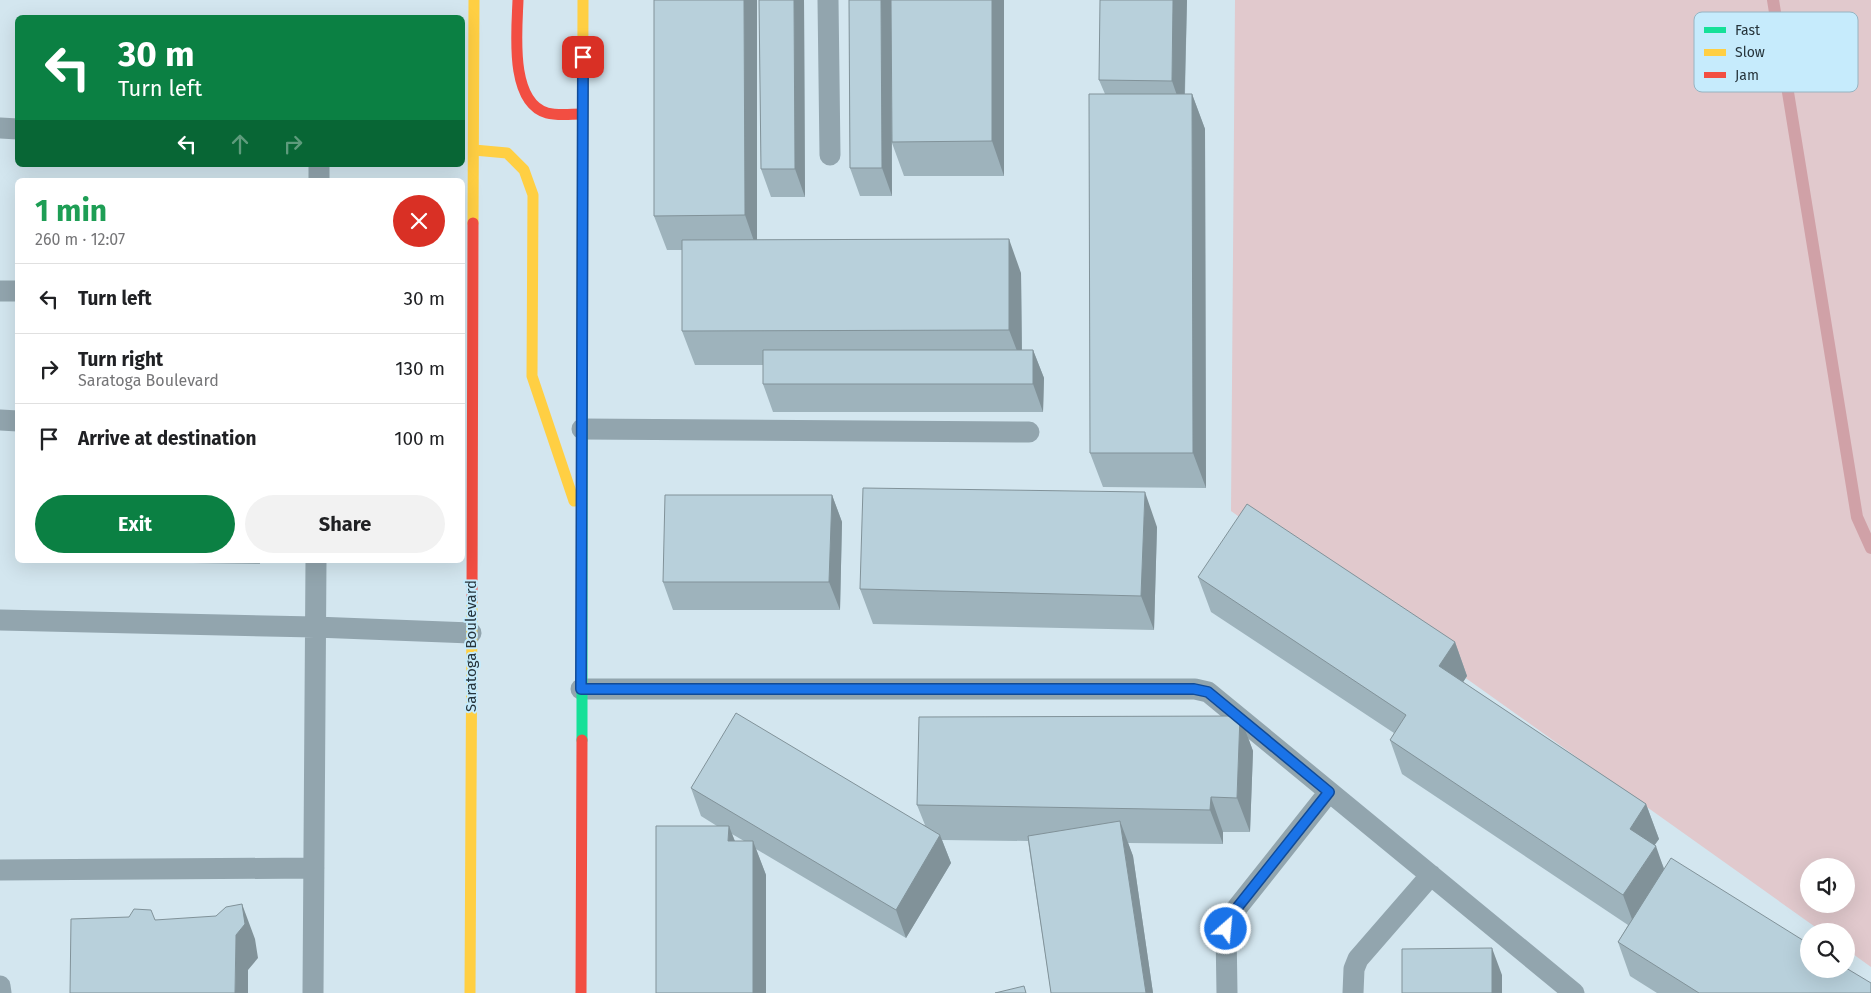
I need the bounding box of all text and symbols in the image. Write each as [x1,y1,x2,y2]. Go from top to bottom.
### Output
legend [1694,12,1858,92]
text: Fast [1735,22,1761,39]
text: 30 m [118,33,195,75]
icon: left [35,35,100,100]
pin [562,36,604,78]
icon: arrive [569,43,597,71]
text: Slow [1735,44,1765,61]
text: Jam [1735,67,1759,84]
text: Turn left [118,75,202,102]
icon: left [173,130,201,158]
icon: ahead [226,130,254,158]
icon: right [279,130,307,158]
text: 1 min [35,193,107,229]
button: close [393,195,445,247]
text: 260 m · 12:07 [35,230,125,249]
icon: left [35,285,63,313]
text: Turn left [78,287,152,310]
text: 30 m [404,287,445,310]
text: Turn right [78,348,163,371]
icon: right [35,355,63,383]
text: 130 m [395,357,445,380]
text: Saratoga Boulevard [78,371,219,390]
icon: arrive [35,425,63,453]
text: Arrive at destination [78,427,257,450]
text: 100 m [394,427,445,450]
button: Exit [35,495,235,553]
button: Share [245,495,445,553]
street label: Saratoga Boulevard [462,580,480,712]
map controls [1800,858,1855,978]
button: sound [1800,858,1855,913]
position arrow [1199,902,1251,954]
button: search [1800,923,1855,978]

